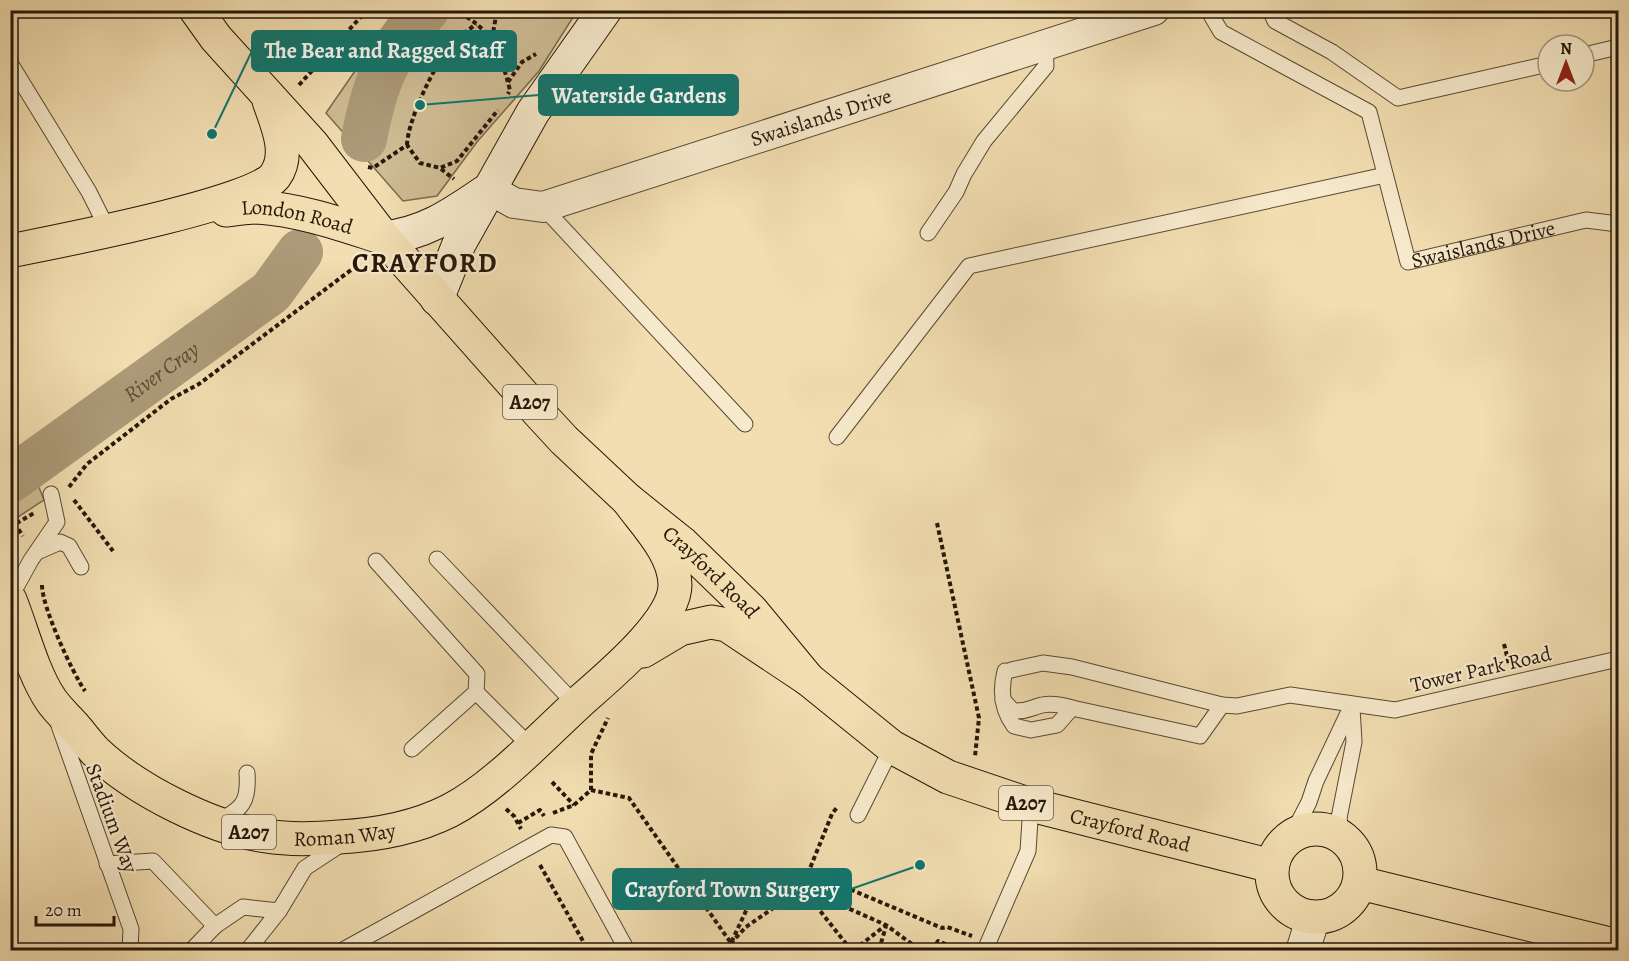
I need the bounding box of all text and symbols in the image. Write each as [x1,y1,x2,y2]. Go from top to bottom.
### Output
callout: The Bear and Ragged Staff [252,31,516,71]
north arrow [1536,33,1596,93]
text: The Bear and Ragged Staff [264,36,507,66]
text: N [1560,38,1572,60]
callout: Waterside Gardens [539,75,738,115]
text: Waterside Gardens [551,81,726,111]
street label: Swaislands Drive [747,82,895,153]
street label: London Road [240,193,357,241]
street label: Swaislands Drive [1408,214,1558,275]
district label: CRAYFORD [352,245,498,281]
water label: River Cray [118,334,206,410]
road number: A207 [503,385,557,419]
street label: Crayford Road [657,519,766,624]
street label: Tower Park Road [1408,639,1555,699]
street label: Stadium Way [79,759,145,877]
road number: A207 [999,786,1053,820]
street label: Crayford Road [1067,801,1194,859]
road number: A207 [222,815,276,849]
street label: Roman Way [293,816,399,853]
callout: Crayford Town Surgery [613,869,851,909]
text: Crayford Town Surgery [625,875,840,905]
scale bar [36,889,114,927]
text: 20 m [45,898,82,922]

